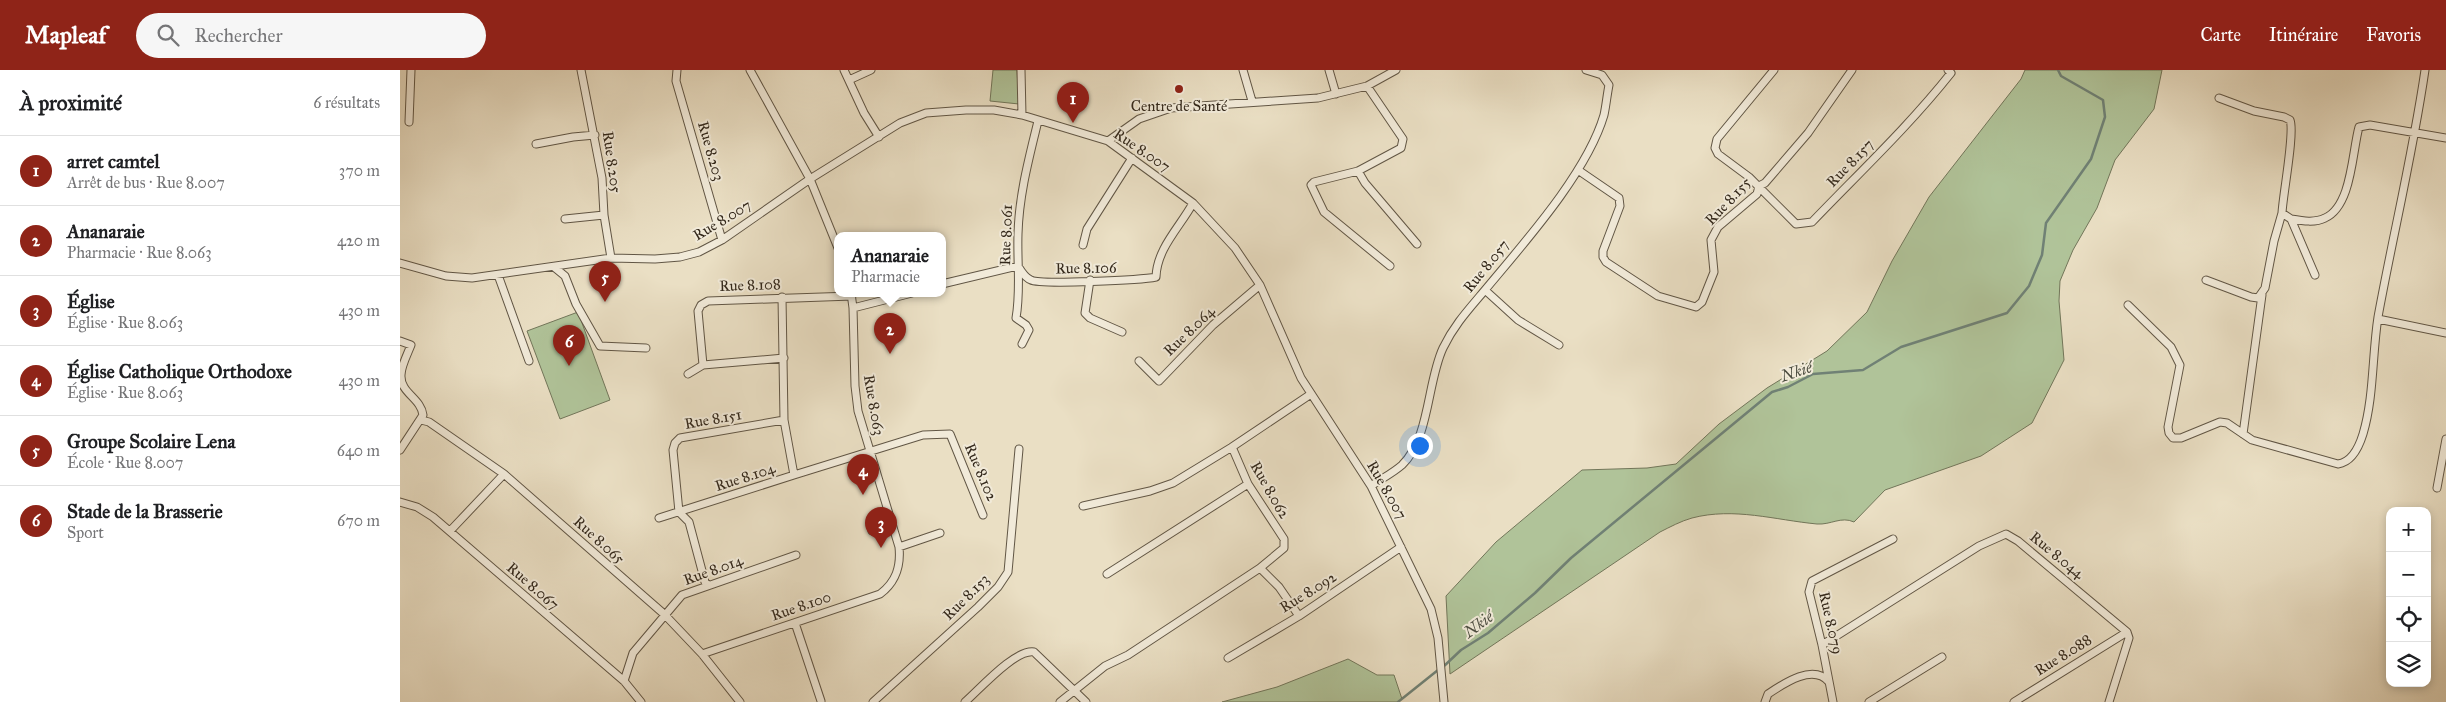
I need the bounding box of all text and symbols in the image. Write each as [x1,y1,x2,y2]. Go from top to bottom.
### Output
search box [136,13,486,58]
text: Mapleaf [25,20,106,50]
icon: search [154,21,182,49]
text: Rechercher [194,24,283,47]
text: Carte [2201,24,2241,46]
text: Itinéraire [2269,24,2338,46]
text: Favoris [2366,24,2421,46]
pin: 1 [1057,82,1089,123]
marker: Centre de Santé [1173,83,1185,95]
text: À proximité [20,90,122,116]
text: 6 résultats [313,93,380,112]
place label: Centre de Santé [1131,97,1228,115]
street label: Rue 8.203 [694,119,728,183]
street label: Rue 8.007 [1110,125,1174,175]
street label: Rue 8.205 [599,130,625,194]
street label: Rue 8.157 [1823,135,1877,191]
text: arret camtel [67,150,160,173]
text: 1 [33,161,39,180]
text: 370 m [339,161,380,180]
text: Arrêt de bus · Rue 8.007 [67,173,225,192]
street label: Rue 8.155 [1701,173,1755,229]
street label: Rue 8.007 [690,196,754,244]
street label: Rue 8.061 [996,204,1016,266]
text: Ananaraie [67,220,145,243]
text: 2 [32,231,40,250]
text: 420 m [337,231,380,250]
popup [834,232,946,297]
street label: Rue 8.057 [1459,236,1513,296]
text: Pharmacie · Rue 8.063 [67,243,212,262]
text: Ananaraie [851,244,929,267]
street label: Rue 8.106 [1055,258,1118,278]
pin: 5 [589,261,621,302]
text: Pharmacie [851,267,920,286]
street label: Rue 8.108 [719,275,781,295]
text: Église [67,290,115,313]
text: 3 [33,301,39,320]
text: 430 m [338,301,380,320]
street label: Rue 8.064 [1160,302,1219,360]
text: Église · Rue 8.063 [67,313,183,332]
pin: 2 [874,313,906,354]
pin: 6 [553,325,585,366]
water label: Nkié [1777,356,1817,386]
text: Église Catholique Orthodoxe [67,360,292,383]
text: 4 [32,371,40,390]
text: 430 m [338,371,380,390]
street label: Rue 8.063 [860,373,888,437]
text: Église · Rue 8.063 [67,383,183,402]
street label: Rue 8.151 [683,405,743,433]
text: Groupe Scolaire Lena [67,430,236,453]
your location [1407,433,1433,459]
street label: Rue 8.102 [961,440,1001,504]
text: 5 [32,441,40,460]
text: 640 m [337,441,380,460]
text: École · Rue 8.007 [67,453,183,472]
pin: 4 [847,454,879,495]
street label: Rue 8.062 [1247,458,1294,522]
street label: Rue 8.007 [1363,458,1411,522]
street label: Rue 8.104 [713,459,778,495]
text: Stade de la Brasserie [67,500,223,523]
pin: 3 [865,507,897,548]
map controls [2386,507,2431,687]
button: + [2386,507,2431,552]
text: 6 [32,511,40,530]
text: 670 m [337,511,380,530]
street label: Rue 8.065 [570,512,628,568]
text: Sport [67,523,104,542]
street label: Rue 8.044 [2026,528,2088,583]
street label: Rue 8.014 [681,551,746,589]
button: − [2386,552,2431,597]
street label: Rue 8.067 [503,558,563,614]
street label: Rue 8.092 [1276,567,1340,616]
street label: Rue 8.153 [939,570,993,624]
street label: Rue 8.100 [769,587,833,625]
street label: Rue 8.079 [1815,590,1847,656]
button: locate [2386,597,2431,642]
water label: Nkié [1459,605,1499,642]
street label: Rue 8.088 [2031,630,2095,680]
button: layers [2386,642,2431,687]

